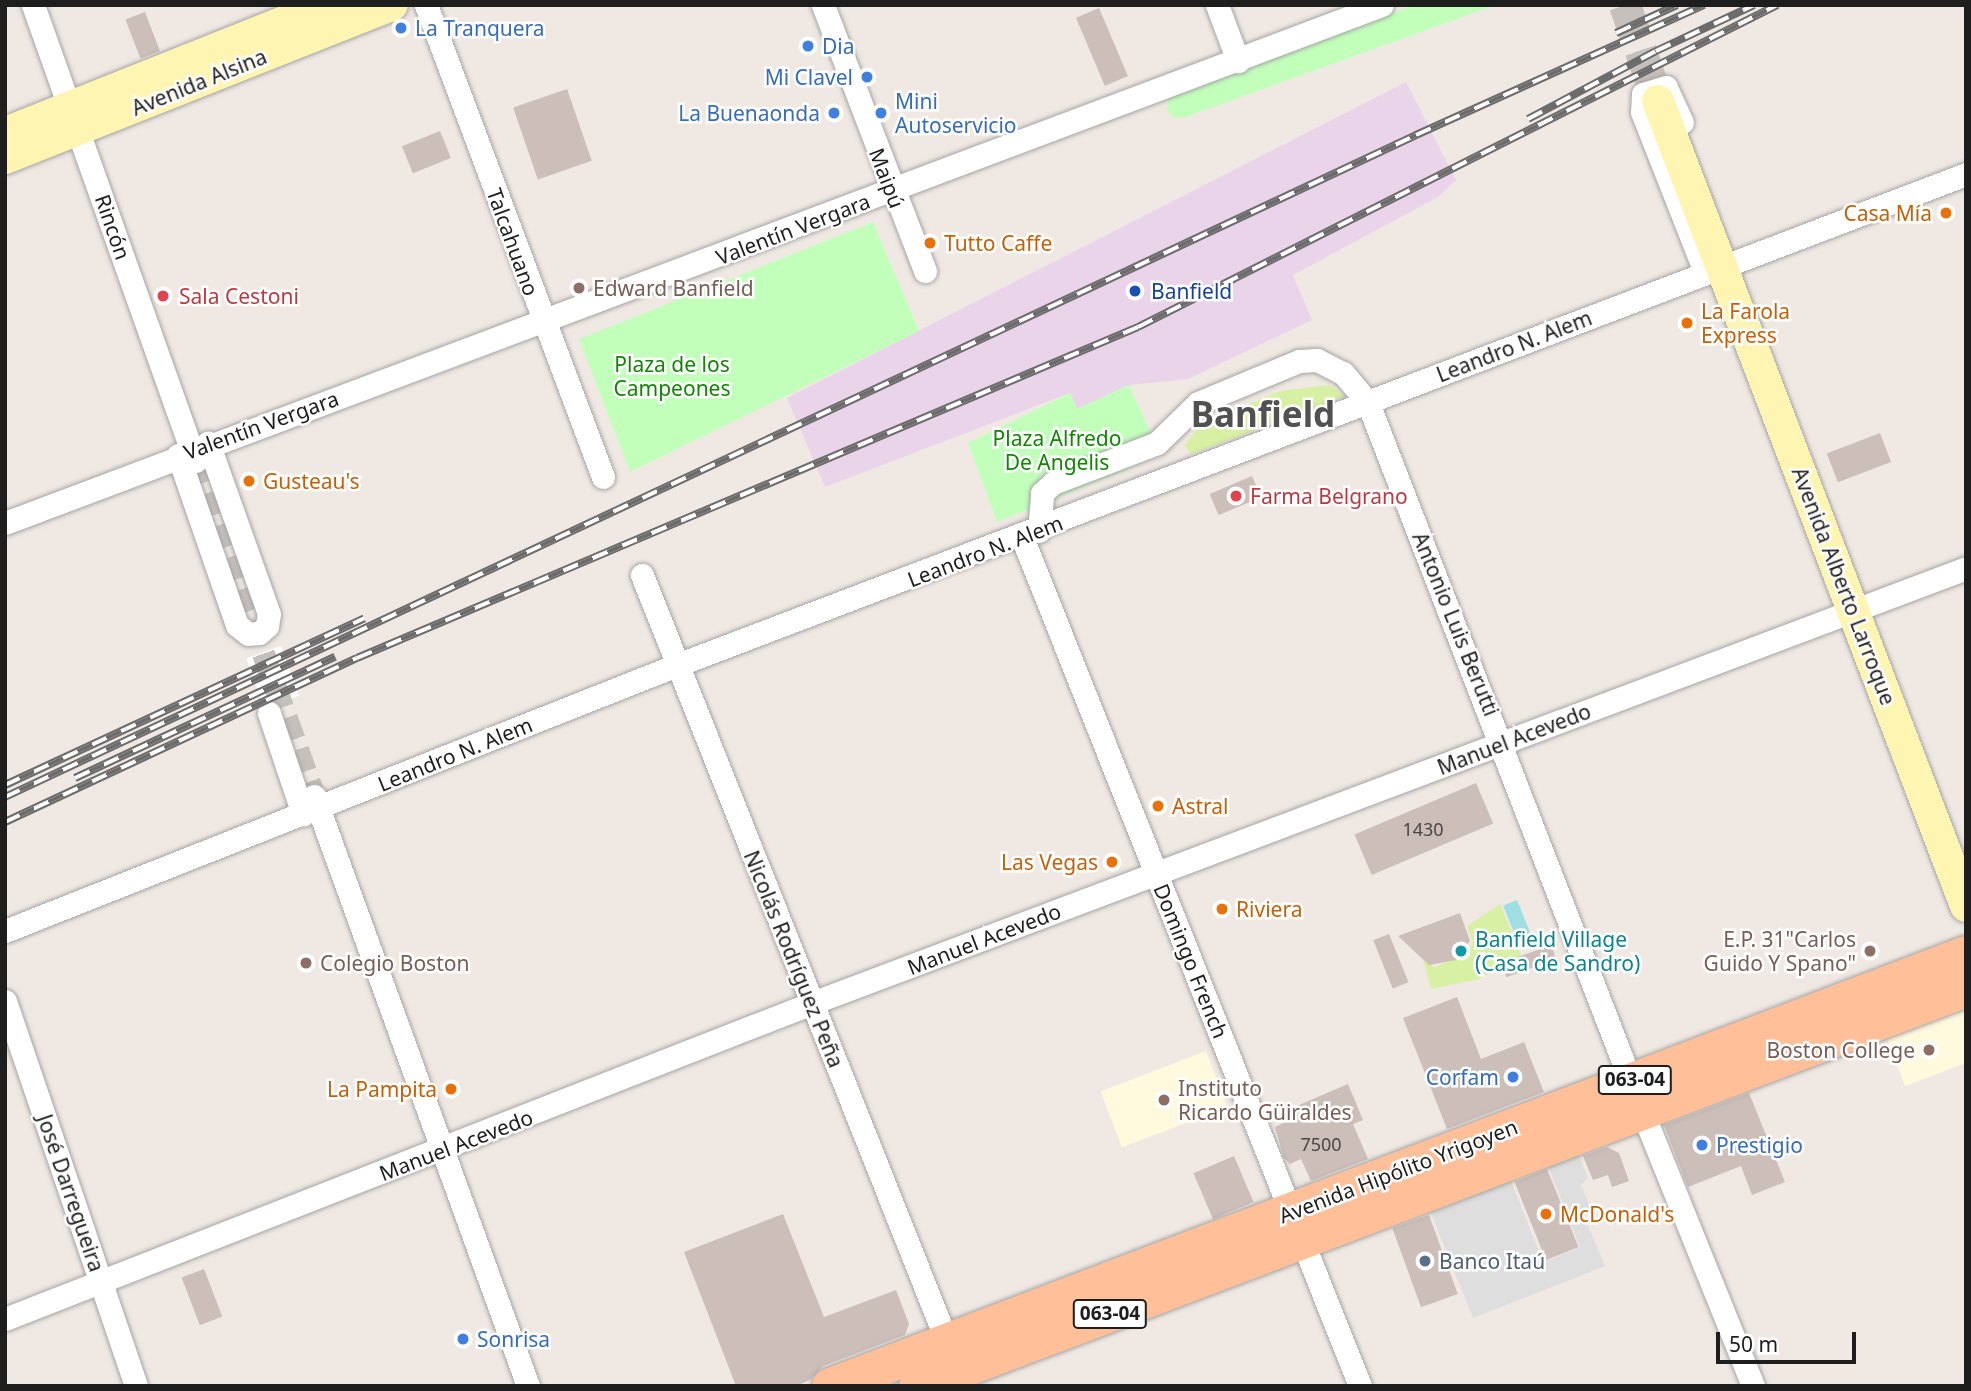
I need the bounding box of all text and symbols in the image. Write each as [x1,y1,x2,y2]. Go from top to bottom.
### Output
place label: La Tranquera [415,15,545,41]
marker: La Tranquera [393,20,409,36]
place label: Dia [822,33,855,59]
marker: Dia [800,38,816,54]
street label: Avenida Alsina [128,43,270,121]
place label: Mi Clavel [765,64,853,90]
marker: Mi Clavel [859,69,875,85]
place label: Mini Autoservicio [895,88,1017,138]
place label: La Buenaonda [678,100,820,126]
marker: La Buenaonda [826,105,842,121]
marker: Mini Autoservicio [873,105,889,121]
street label: Maipú [864,144,910,212]
street label: Talcahuano [482,185,544,299]
street label: Valentín Vergara [712,188,874,270]
street label: Rincón [90,191,136,263]
place label: Casa Mía [1843,200,1932,226]
marker: Casa Mía [1938,205,1954,221]
place label: Tutto Caffe [944,230,1052,256]
marker: Tutto Caffe [922,235,938,251]
place label: Edward Banfield [593,275,754,301]
place label: Banfield [1151,278,1232,304]
marker: Edward Banfield [571,280,587,296]
marker: Banfield [1125,281,1145,301]
place label: Sala Cestoni [179,283,299,309]
marker: Sala Cestoni [153,286,173,306]
place label: La Farola Express [1701,298,1790,348]
street label: Leandro N. Alem [1433,305,1595,387]
marker: La Farola Express [1679,315,1695,331]
park label: Plaza de los Campeones [613,351,731,401]
street label: Valentín Vergara [180,385,342,465]
district label: Banfield [1191,393,1335,435]
park label: Plaza Alfredo De Angelis [993,425,1121,475]
street label: Avenida Alberto Larroque [1787,464,1901,708]
place label: Gusteau's [263,468,360,494]
marker: Gusteau's [241,473,257,489]
place label: Farma Belgrano [1250,483,1408,509]
marker: Farma Belgrano [1228,488,1244,504]
street label: Leandro N. Alem [904,510,1066,592]
street label: Antonio Luis Berutti [1408,528,1504,720]
street label: Manuel Acevedo [1434,698,1594,780]
street label: Leandro N. Alem [374,712,536,796]
place label: Astral [1172,793,1229,819]
marker: Astral [1150,798,1166,814]
house number: 1430 [1402,818,1444,840]
street label: Nicolás Rodríguez Peña [739,847,849,1071]
place label: Las Vegas [1001,849,1098,875]
marker: Las Vegas [1104,854,1120,870]
street label: Domingo French [1149,880,1233,1042]
place label: Riviera [1236,896,1302,922]
street label: Manuel Acevedo [904,898,1064,980]
marker: Riviera [1214,901,1230,917]
place label: Banfield Village (Casa de Sandro) [1475,926,1640,976]
place label: E.P. 31"Carlos Guido Y Spano" [1704,926,1856,976]
marker: Banfield Village (Casa de Sandro) [1453,943,1469,959]
marker: E.P. 31"Carlos Guido Y Spano" [1862,943,1878,959]
place label: Colegio Boston [320,950,469,976]
marker: Colegio Boston [298,955,314,971]
place label: Boston College [1766,1037,1915,1063]
marker: Boston College [1921,1042,1937,1058]
place label: Corfam [1426,1064,1499,1090]
road number: 063-04 [1596,1064,1674,1096]
marker: Corfam [1505,1069,1521,1085]
place label: Instituto Ricardo Güiraldes [1178,1075,1352,1125]
place label: La Pampita [327,1076,437,1102]
marker: La Pampita [443,1081,459,1097]
marker: Instituto Ricardo Güiraldes [1156,1092,1172,1108]
street label: Manuel Acevedo [376,1104,536,1186]
street label: José Darregueira [32,1111,110,1275]
street label: Avenida Hipólito Yrigoyen [1275,1114,1521,1228]
place label: Prestigio [1716,1132,1803,1158]
house number: 7500 [1300,1133,1342,1155]
marker: Prestigio [1694,1137,1710,1153]
place label: McDonald's [1560,1201,1674,1227]
marker: McDonald's [1538,1206,1554,1222]
place label: Banco Itaú [1439,1248,1545,1274]
marker: Banco Itaú [1417,1253,1433,1269]
road number: 063-04 [1072,1298,1148,1330]
scale bar [1719,1318,1859,1362]
place label: Sonrisa [477,1326,550,1352]
text: 50 m [1729,1330,1778,1358]
marker: Sonrisa [455,1331,471,1347]

